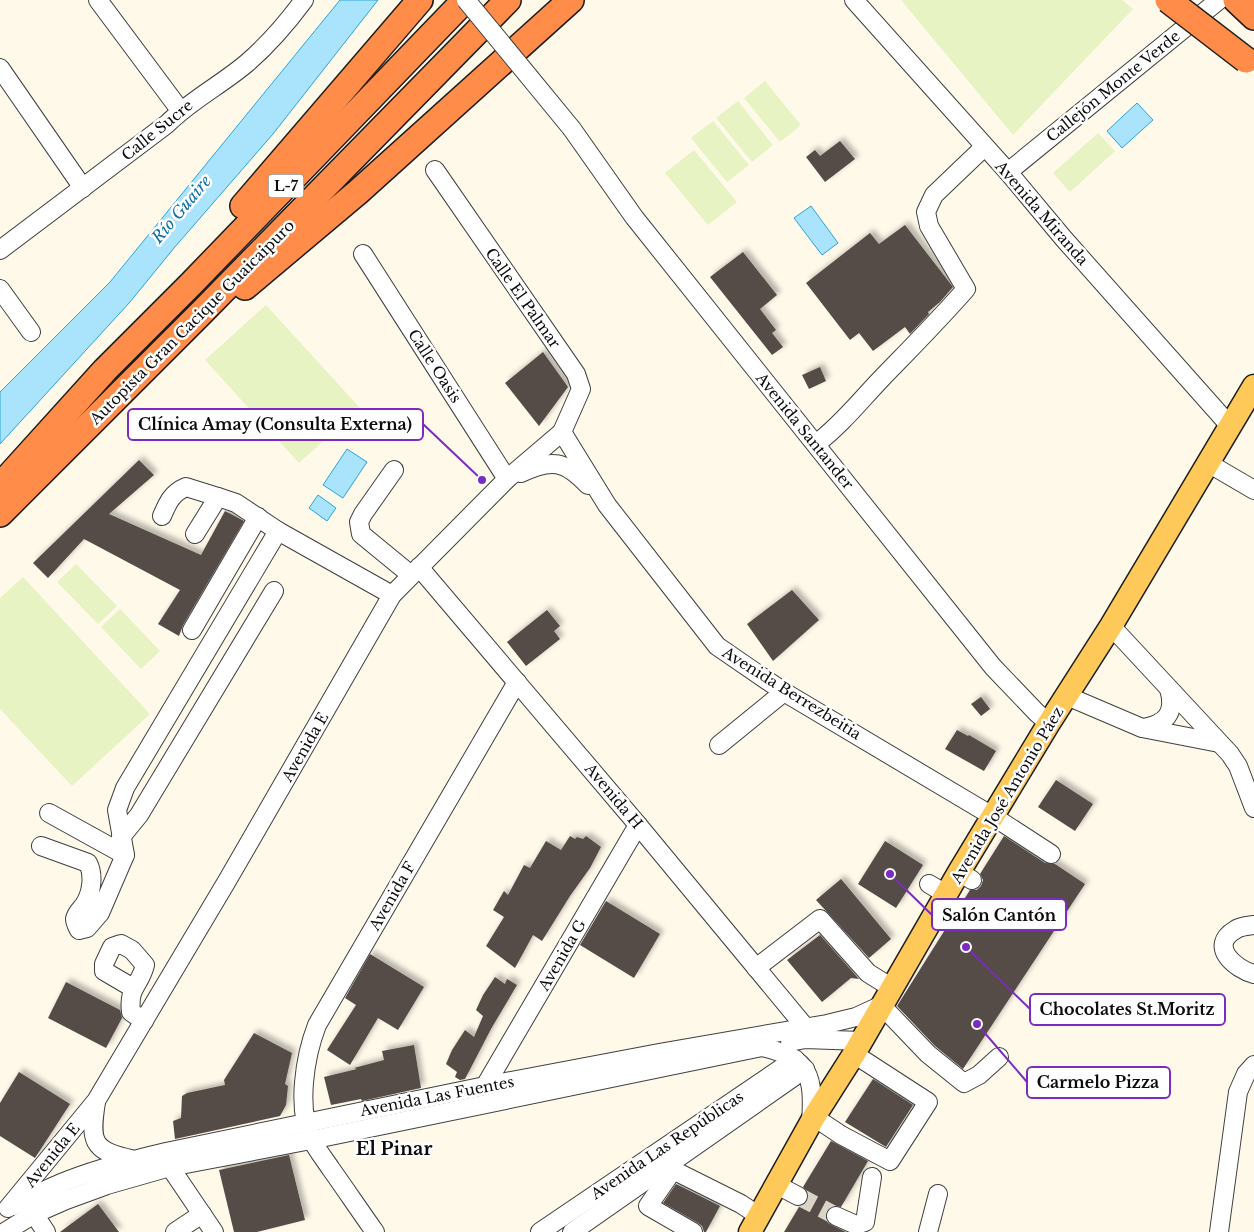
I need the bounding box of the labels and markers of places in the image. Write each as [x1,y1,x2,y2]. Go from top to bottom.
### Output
callout: Clínica Amay (Consulta Externa) [128,409,423,440]
callout: Salón Cantón [932,899,1066,930]
callout: Chocolates St.Moritz [1030,994,1225,1025]
callout: Carmelo Pizza [1027,1067,1170,1098]

